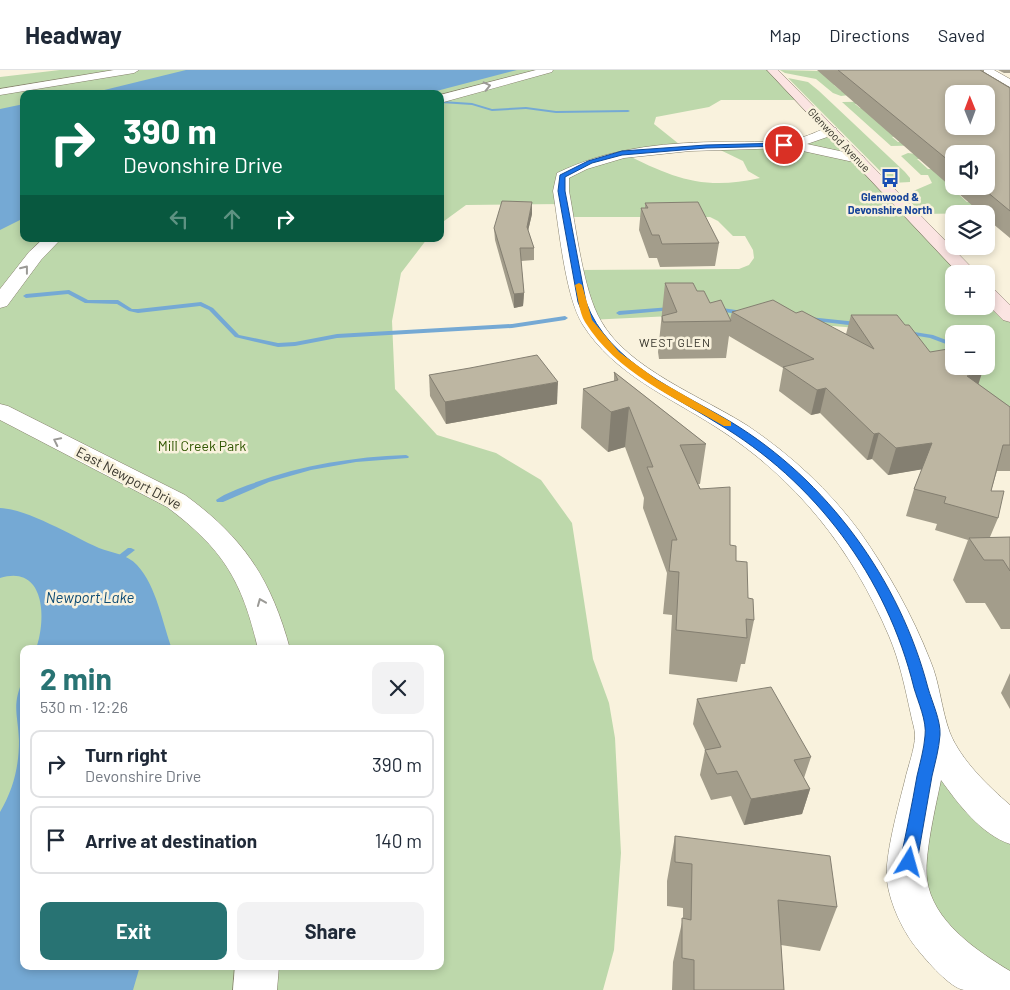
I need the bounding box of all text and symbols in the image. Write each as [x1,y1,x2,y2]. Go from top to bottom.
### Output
text: Headway [25,20,122,49]
text: Map [769,24,801,46]
text: Directions [829,24,910,46]
text: Saved [938,24,985,46]
one-way arrow [482,81,491,92]
north arrow [945,85,995,135]
map controls [945,85,995,375]
street label: Glenwood Avenue [806,105,873,174]
text: 390 m [123,109,217,151]
icon: right [40,110,105,175]
pin [763,124,805,166]
icon: arrive [770,131,798,159]
button: sound [945,145,995,195]
text: Devonshire Drive [123,151,283,177]
bus stop icon: Glenwood & Devonshire North [879,167,901,189]
place label: Glenwood & Devonshire North [848,190,932,216]
icon: left [165,205,193,233]
icon: ahead [218,205,246,233]
icon: right [271,205,299,233]
button: layers [945,205,995,255]
button: + [945,265,995,315]
one-way arrow [19,266,27,275]
button: − [945,325,995,375]
district label: WEST GLEN [639,335,711,349]
one-way arrow [53,437,62,447]
park label: Mill Creek Park [158,437,246,454]
street label: East Newport Drive [74,443,185,512]
water label: Newport Lake [46,588,134,606]
one-way arrow [256,598,267,607]
text: 2 min [40,660,112,696]
button: close [372,662,424,714]
text: 530 m · 12:26 [40,697,128,716]
text: Turn right [85,743,167,766]
icon: right [42,750,70,778]
text: 390 m [372,753,422,776]
text: Devonshire Drive [85,766,201,785]
icon: arrive [42,826,70,854]
text: Arrive at destination [85,829,257,852]
text: 140 m [375,829,422,852]
position arrow [882,835,934,887]
button: Exit [40,902,227,960]
button: Share [237,902,424,960]

